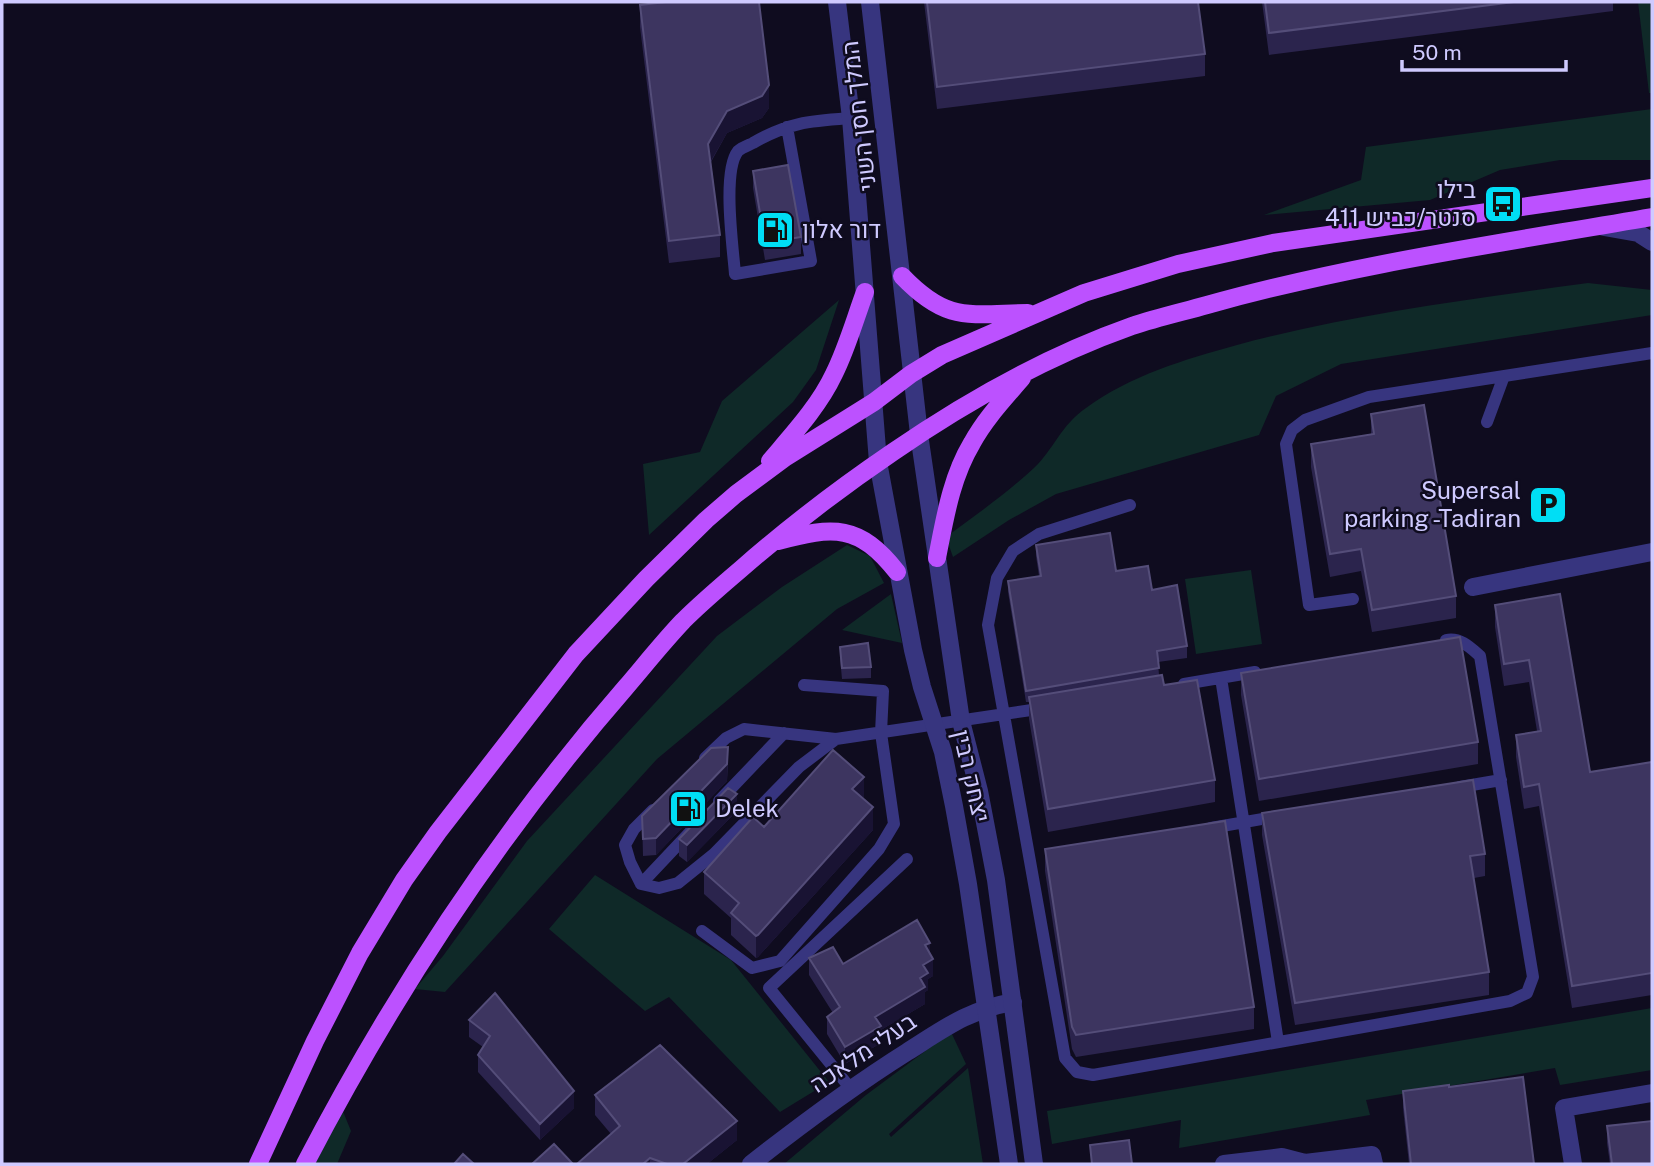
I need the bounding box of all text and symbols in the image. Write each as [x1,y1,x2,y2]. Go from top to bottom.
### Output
scale bar [1402,28,1566,72]
street label: המלך חסן השני [835,39,881,193]
text: 50 m [1412,40,1462,65]
place label: בילו סנטר/כביש 411 [1325,175,1476,231]
bus stop icon: בילו סנטר/כביש 411 [1482,183,1524,225]
fuel station icon: דור אלון [754,209,796,251]
place label: דור אלון [802,215,881,243]
place label: Supersal parking -Tadiran [1344,476,1521,532]
parking icon: Supersal parking -Tadiran [1527,484,1569,526]
street label: יצחק רבין [948,727,996,825]
fuel station icon: Delek [667,788,709,830]
place label: Delek [715,794,779,822]
street label: בעלי מלאכה [804,1006,921,1098]

